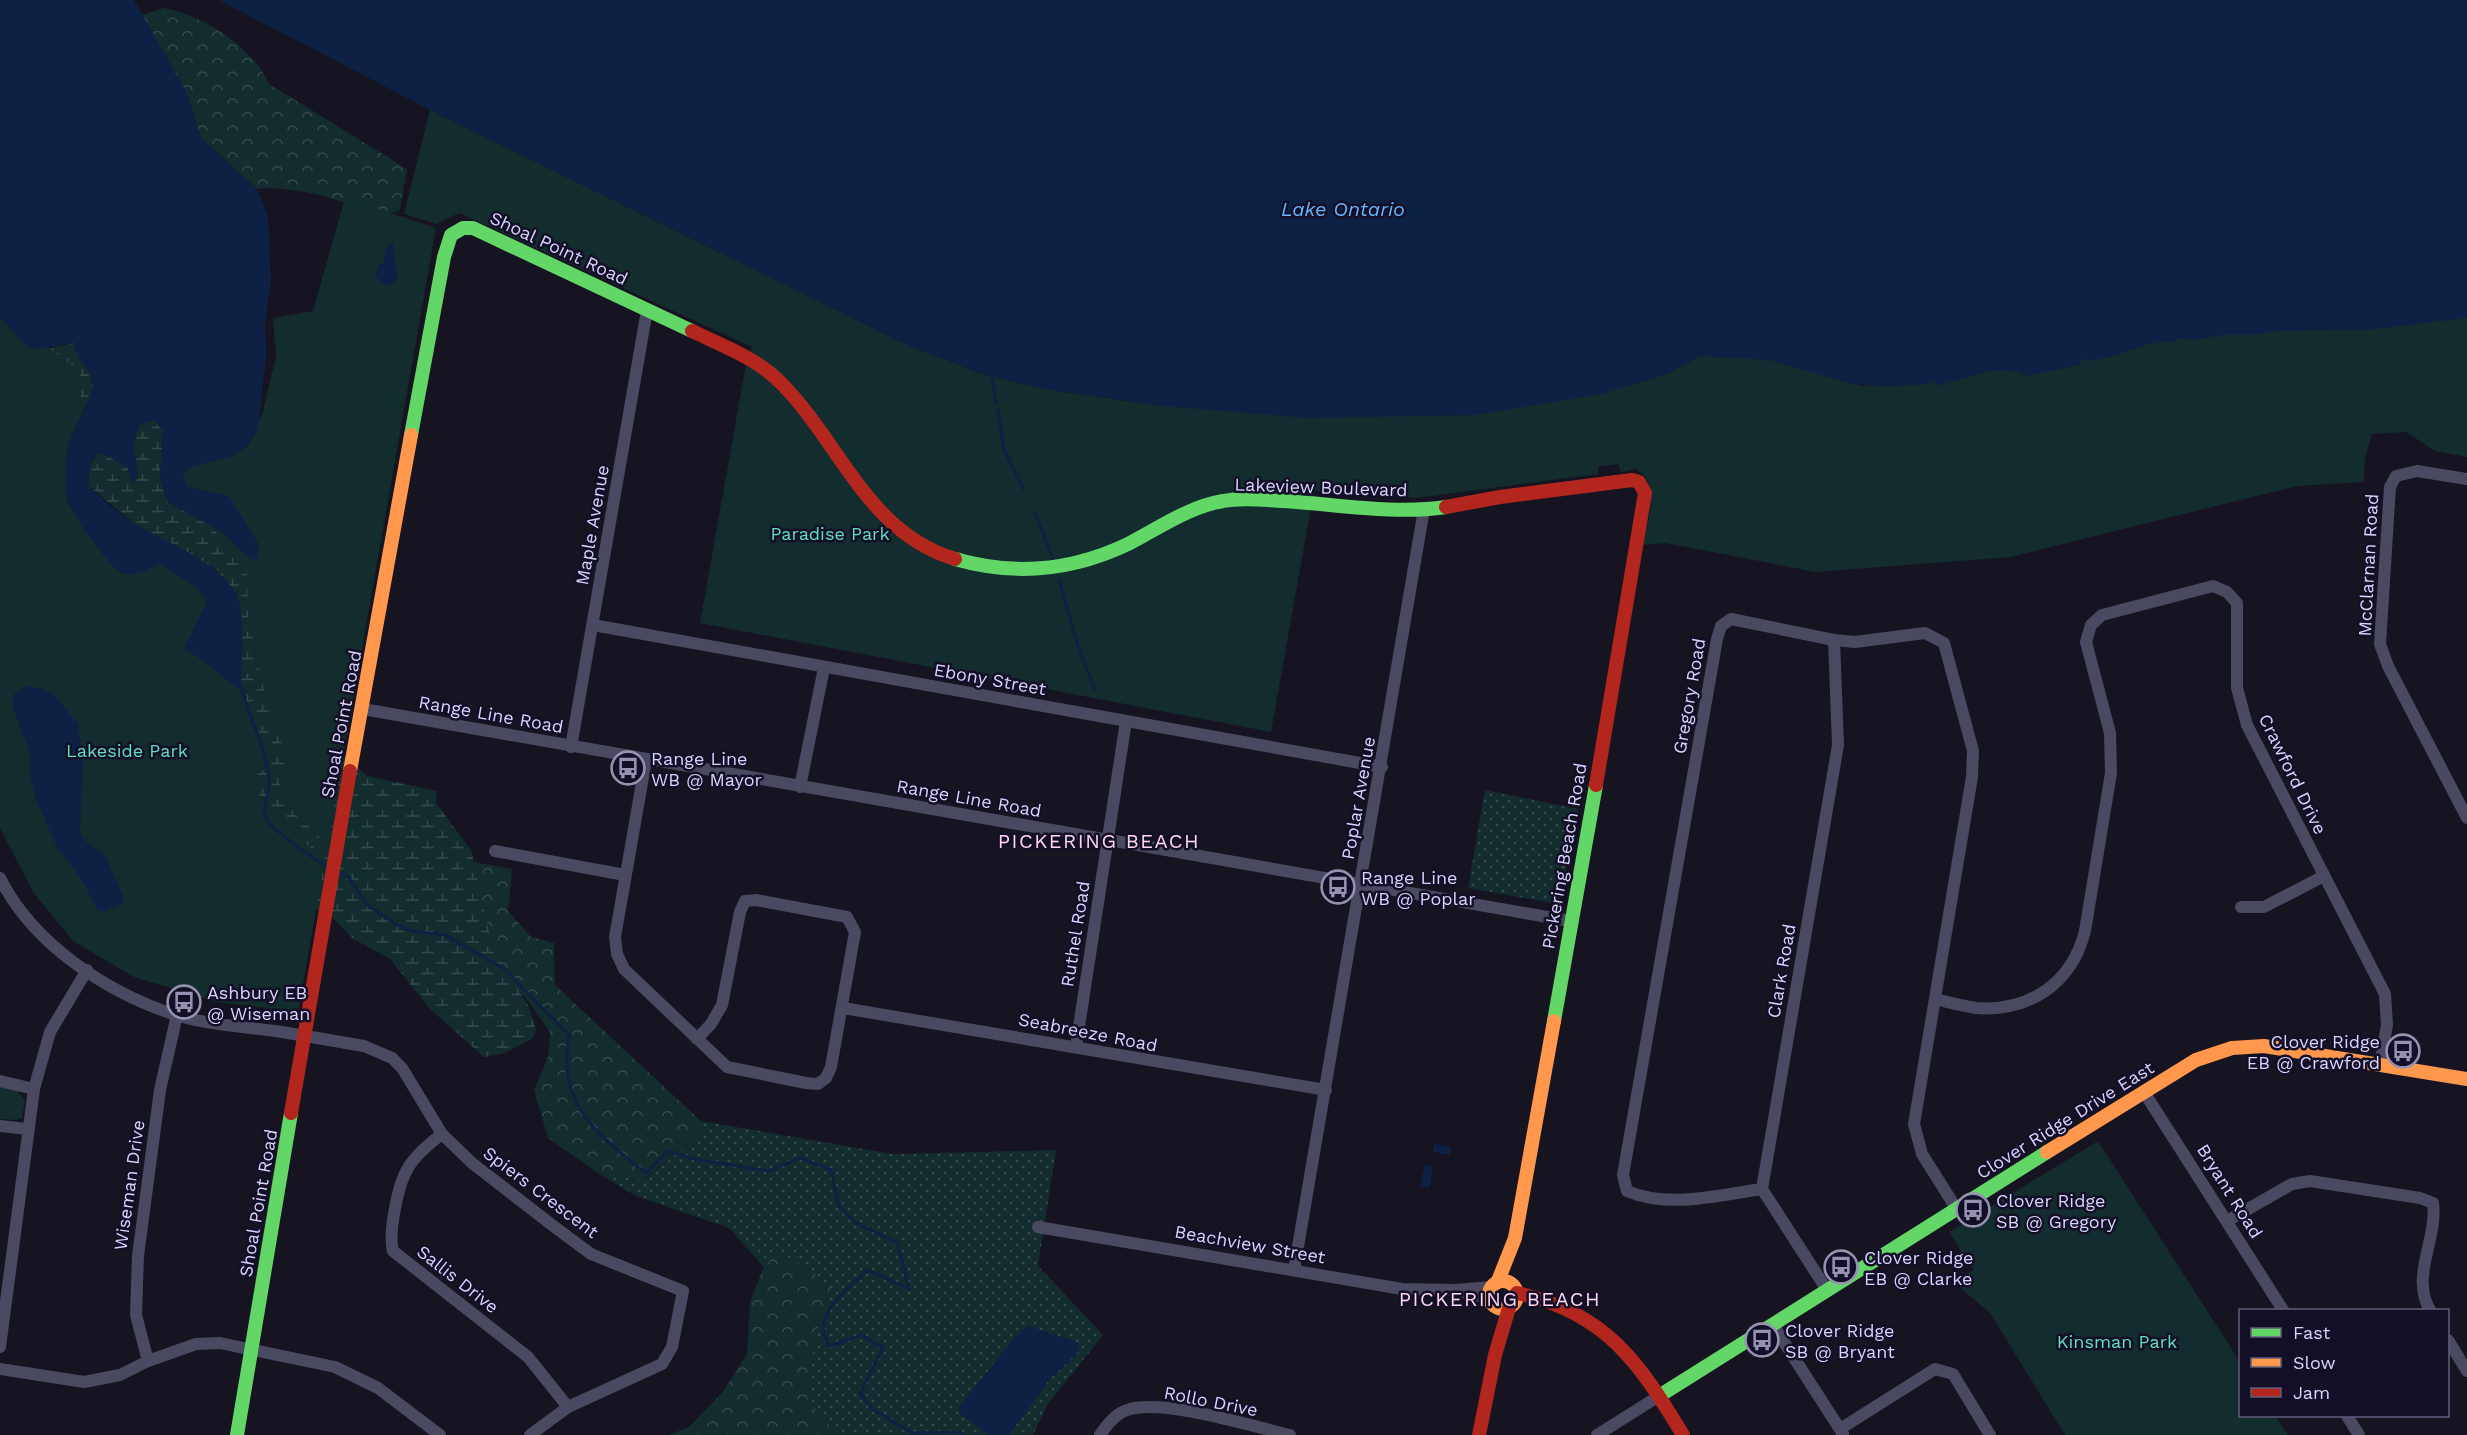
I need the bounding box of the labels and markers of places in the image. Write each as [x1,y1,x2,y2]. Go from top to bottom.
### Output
place label: Range Line WB @ Mayor [651,748,762,790]
bus stop icon: Range Line WB @ Mayor [610,750,646,786]
place label: Range Line WB @ Poplar [1361,867,1476,909]
bus stop icon: Range Line WB @ Poplar [1320,869,1356,905]
place label: Ashbury EB @ Wiseman [207,982,310,1024]
bus stop icon: Ashbury EB @ Wiseman [166,984,202,1020]
place label: Clover Ridge EB @ Crawford [2247,1031,2380,1073]
bus stop icon: Clover Ridge EB @ Crawford [2385,1033,2421,1069]
place label: Clover Ridge SB @ Gregory [1996,1190,2117,1232]
bus stop icon: Clover Ridge SB @ Gregory [1955,1192,1991,1228]
place label: Clover Ridge EB @ Clarke [1864,1247,1973,1289]
bus stop icon: Clover Ridge EB @ Clarke [1823,1249,1859,1285]
place label: Clover Ridge SB @ Bryant [1785,1320,1895,1362]
bus stop icon: Clover Ridge SB @ Bryant [1744,1322,1780,1358]

